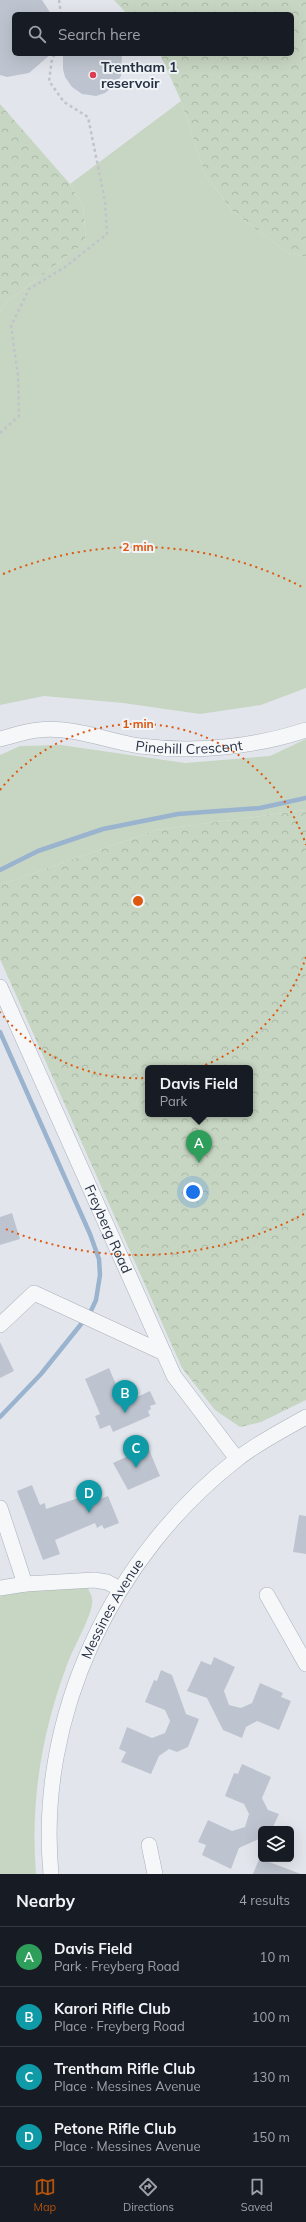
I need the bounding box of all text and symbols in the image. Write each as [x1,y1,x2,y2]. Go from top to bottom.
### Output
search box [12,12,294,56]
icon: search [26,23,48,45]
text: Search here [58,25,140,44]
place label: Trentham 1 reservoir [101,58,177,92]
marker: Trentham 1 reservoir [88,70,98,80]
text: 2 min [122,539,154,554]
text: 1 min [122,716,154,731]
street label: Pinehill Crescent [135,736,244,758]
centre of rings [131,894,145,908]
popup [145,1065,253,1117]
text: Davis Field [160,1074,238,1093]
text: Park [160,1093,187,1109]
pin: A [186,1130,212,1163]
street label: Freyberg Road [81,1182,136,1276]
your location [183,1182,203,1202]
pin: B [112,1380,138,1413]
pin: C [123,1435,149,1468]
pin: D [76,1480,102,1513]
street label: Messines Avenue [77,1555,147,1662]
map controls [258,1826,294,1862]
button: layers [258,1826,294,1862]
text: Nearby [16,1890,75,1911]
text: 4 results [239,1892,290,1908]
text: Davis Field [54,1939,132,1958]
text: A [24,1949,34,1965]
text: 10 m [260,1949,290,1965]
text: Park · Freyberg Road [54,1958,179,1974]
text: Karori Rifle Club [54,1999,171,2018]
text: B [25,2009,33,2025]
text: 100 m [252,2009,290,2025]
text: Place · Freyberg Road [54,2018,185,2034]
text: Trentham Rifle Club [54,2059,195,2078]
text: C [25,2069,33,2085]
text: 130 m [252,2069,290,2085]
text: Place · Messines Avenue [54,2078,201,2094]
text: Petone Rifle Club [54,2119,176,2138]
text: D [24,2129,34,2145]
text: 150 m [252,2129,290,2145]
text: Place · Messines Avenue [54,2138,201,2154]
tab: Map [33,2176,56,2214]
tab: Directions [123,2176,174,2214]
tab: Saved [241,2176,273,2214]

